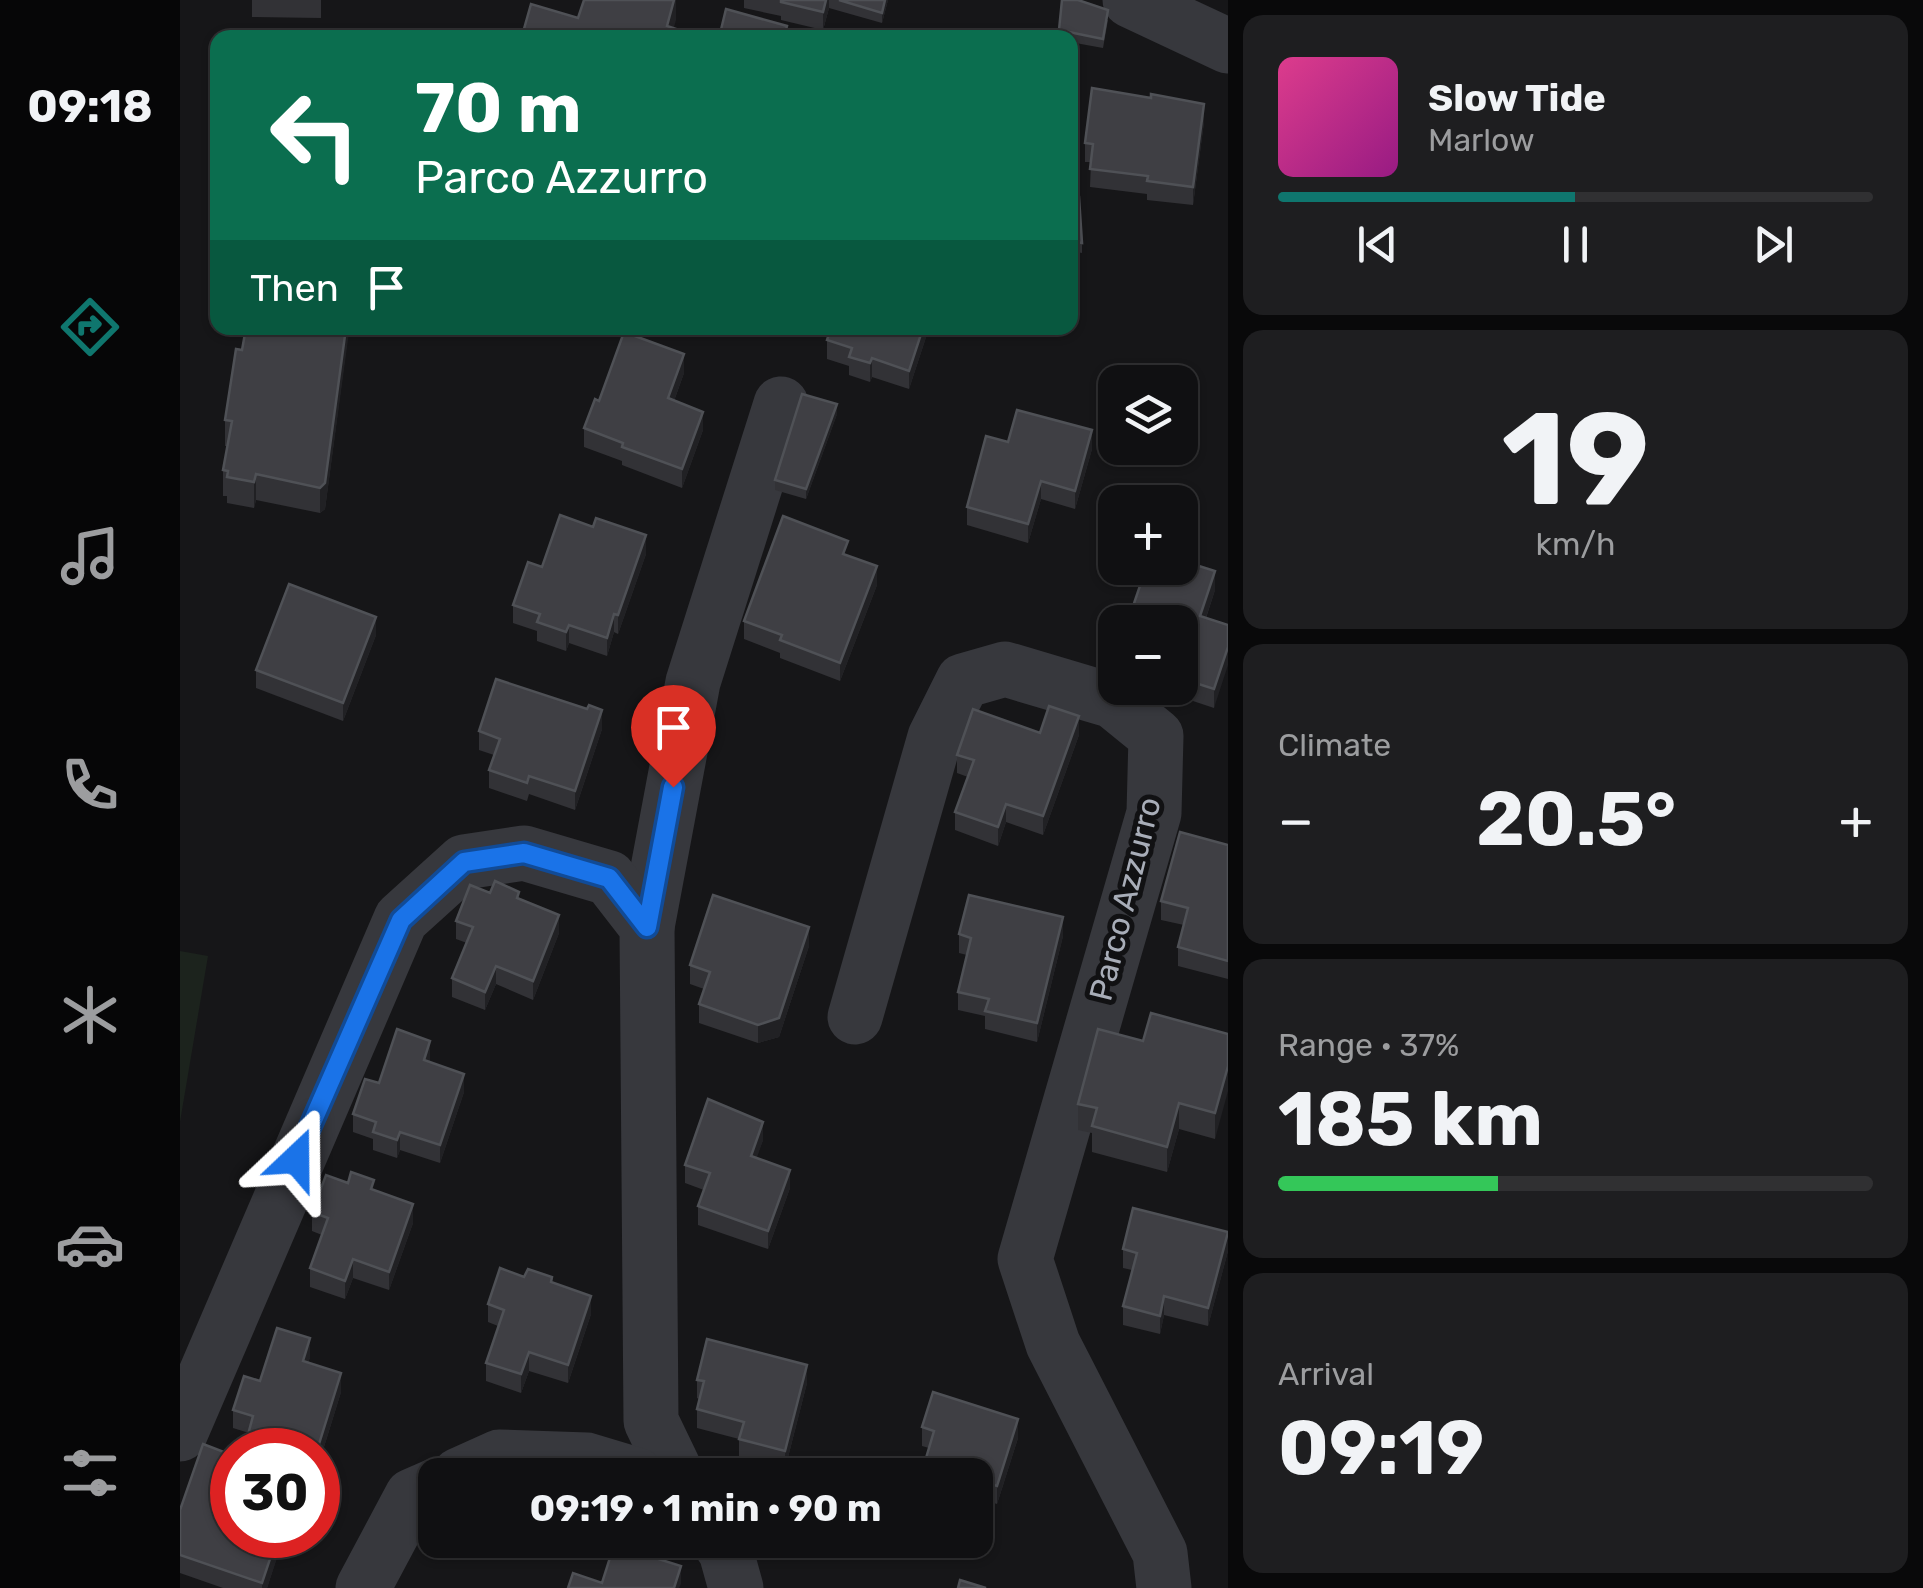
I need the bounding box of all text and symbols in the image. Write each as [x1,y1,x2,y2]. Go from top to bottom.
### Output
text: 70 m [415,67,582,150]
icon: left [250,70,380,200]
text: Slow Tide [1428,75,1606,121]
text: 09:18 [27,80,153,133]
text: Marlow [1428,121,1535,159]
text: Parco Azzurro [415,151,708,204]
icon: previous [1350,217,1405,272]
icon: pause [1548,217,1603,272]
icon: next [1746,217,1801,272]
icon: arrive [359,260,414,315]
text: Then [250,265,339,311]
icon: directions [55,292,125,362]
map controls [1098,365,1198,705]
button: layers [1098,365,1198,465]
text: 19 [1502,382,1649,537]
button: + [1098,485,1198,585]
icon: music [55,521,125,591]
text: km/h [1536,525,1615,563]
button: − [1098,605,1198,705]
pin [631,685,716,788]
icon: arrive [646,700,701,755]
text: Climate [1278,726,1391,764]
icon: phone [55,750,125,820]
text: 20.5° [1476,775,1676,864]
text: − [1278,788,1314,853]
text: + [1839,788,1873,853]
street label: Parco Azzurro [1081,793,1169,1005]
icon: climate [55,980,125,1050]
text: Range · 37% [1278,1026,1459,1064]
text: 185 km [1278,1075,1543,1164]
position arrow [244,1107,348,1211]
icon: car [55,1209,125,1279]
text: Arrival [1278,1355,1374,1393]
text: 09:19 [1278,1404,1484,1493]
speed limit sign: 30 [210,1428,340,1558]
icon: filters [55,1438,125,1508]
text: 09:19 · 1 min · 90 m [529,1485,882,1531]

